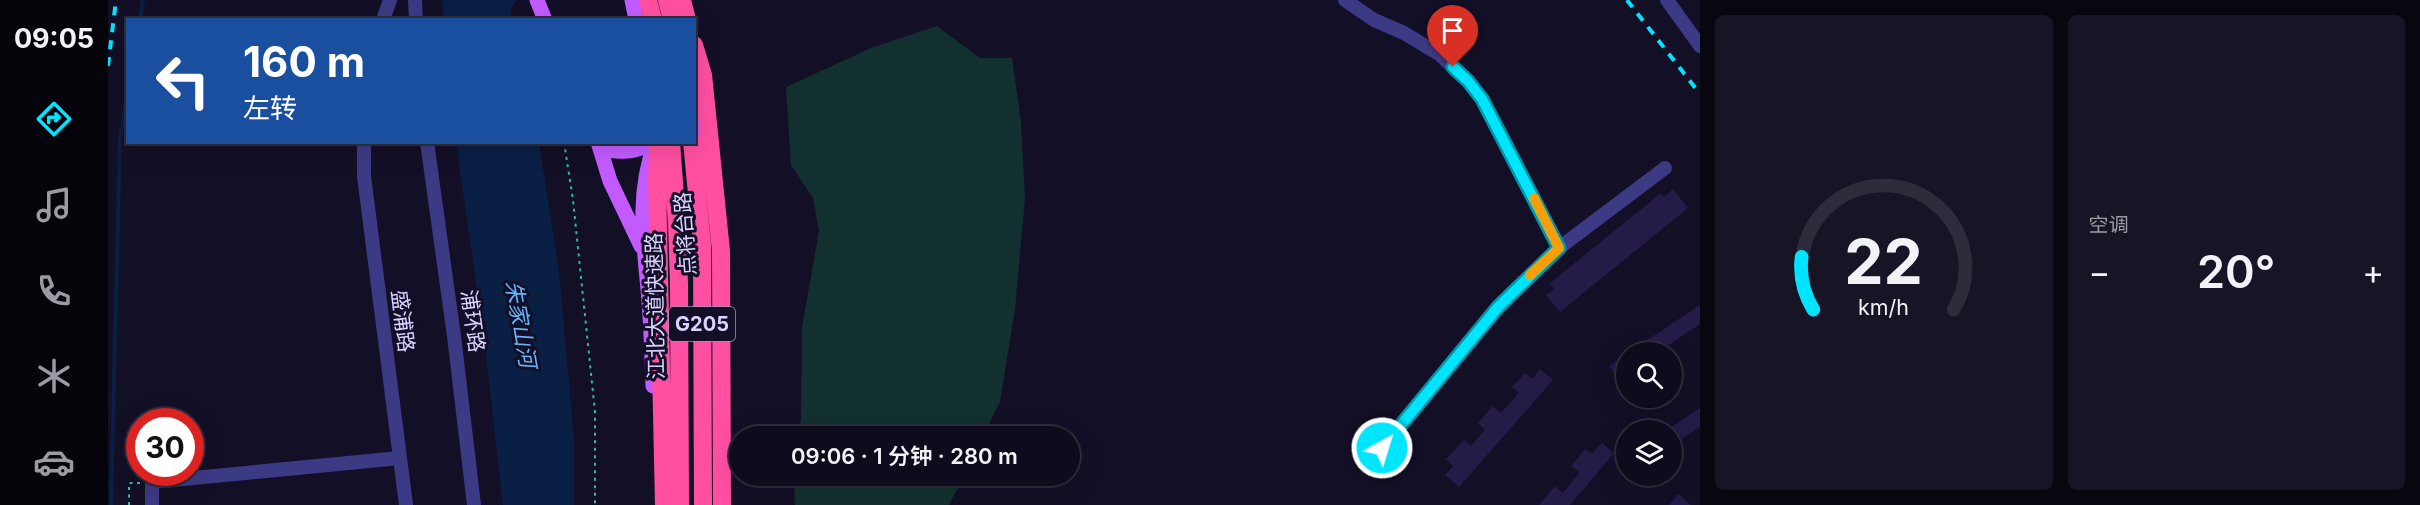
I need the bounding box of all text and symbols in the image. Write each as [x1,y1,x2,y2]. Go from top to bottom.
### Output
pin [1427,5,1478,67]
icon: arrive [1436,14,1469,47]
text: 09:05 [14,22,94,55]
text: 160 m [243,36,365,87]
icon: left [144,42,222,120]
text: 左转 [243,92,297,125]
icon: directions [33,98,75,140]
icon: music [33,184,75,226]
street label: 点将台路 [670,191,700,277]
text: 空调 [2089,213,2129,237]
text: 22 [1844,224,1923,299]
street label: 江北大道快速路 [641,232,669,380]
text: 20° [2197,244,2275,299]
text: − [2089,252,2110,292]
text: + [2362,252,2384,292]
icon: phone [33,270,75,312]
water label: 朱家山河 [501,278,542,374]
street label: 盛浦路 [387,288,419,354]
street label: 浦环路 [456,288,490,354]
text: km/h [1858,294,1909,320]
road number: G205 [669,307,735,341]
map controls [1616,342,1682,486]
button: search [1616,342,1682,408]
icon: climate [33,355,75,397]
speed limit sign: 30 [126,408,204,486]
position arrow [1350,416,1414,480]
button: layers [1616,420,1682,486]
icon: car [33,441,75,483]
text: 09:06 · 1 分钟 · 280 m [791,443,1018,469]

